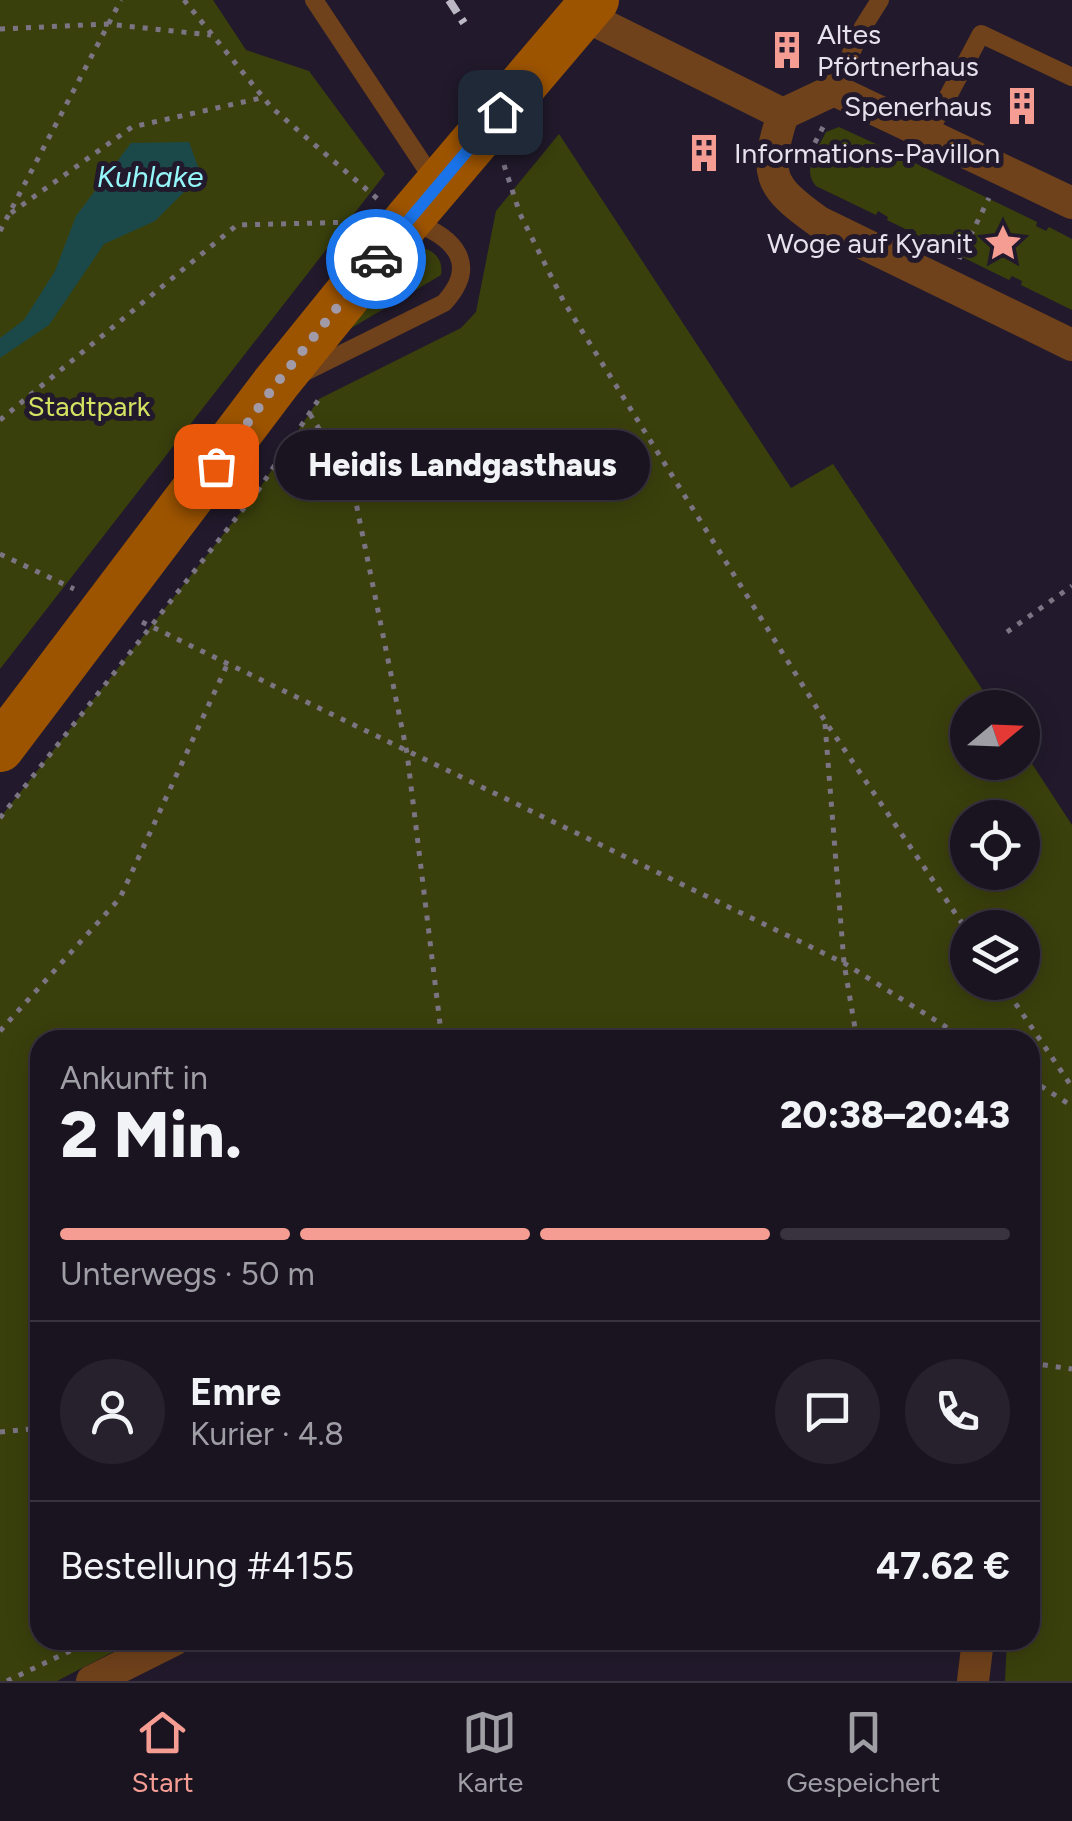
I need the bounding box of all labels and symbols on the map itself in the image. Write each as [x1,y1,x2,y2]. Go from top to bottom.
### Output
place label: Altes Pförtnerhaus [817,17,979,83]
building icon: Altes Pförtnerhaus [766,29,808,71]
pin [458,70,543,155]
building icon: Spenerhaus [1001,85,1043,127]
place label: Spenerhaus [844,89,992,123]
building icon: Informations-Pavillon [683,132,725,174]
place label: Informations-Pavillon [734,136,1000,170]
water label: Kuhlake [97,158,203,195]
courier [326,209,426,309]
place icon: Woge auf Kyanit [982,222,1024,264]
place label: Woge auf Kyanit [767,226,973,260]
park label: Stadtpark [28,389,151,423]
pin [174,424,259,509]
callout: Heidis Landgasthaus [276,431,651,501]
north arrow [950,690,1040,780]

